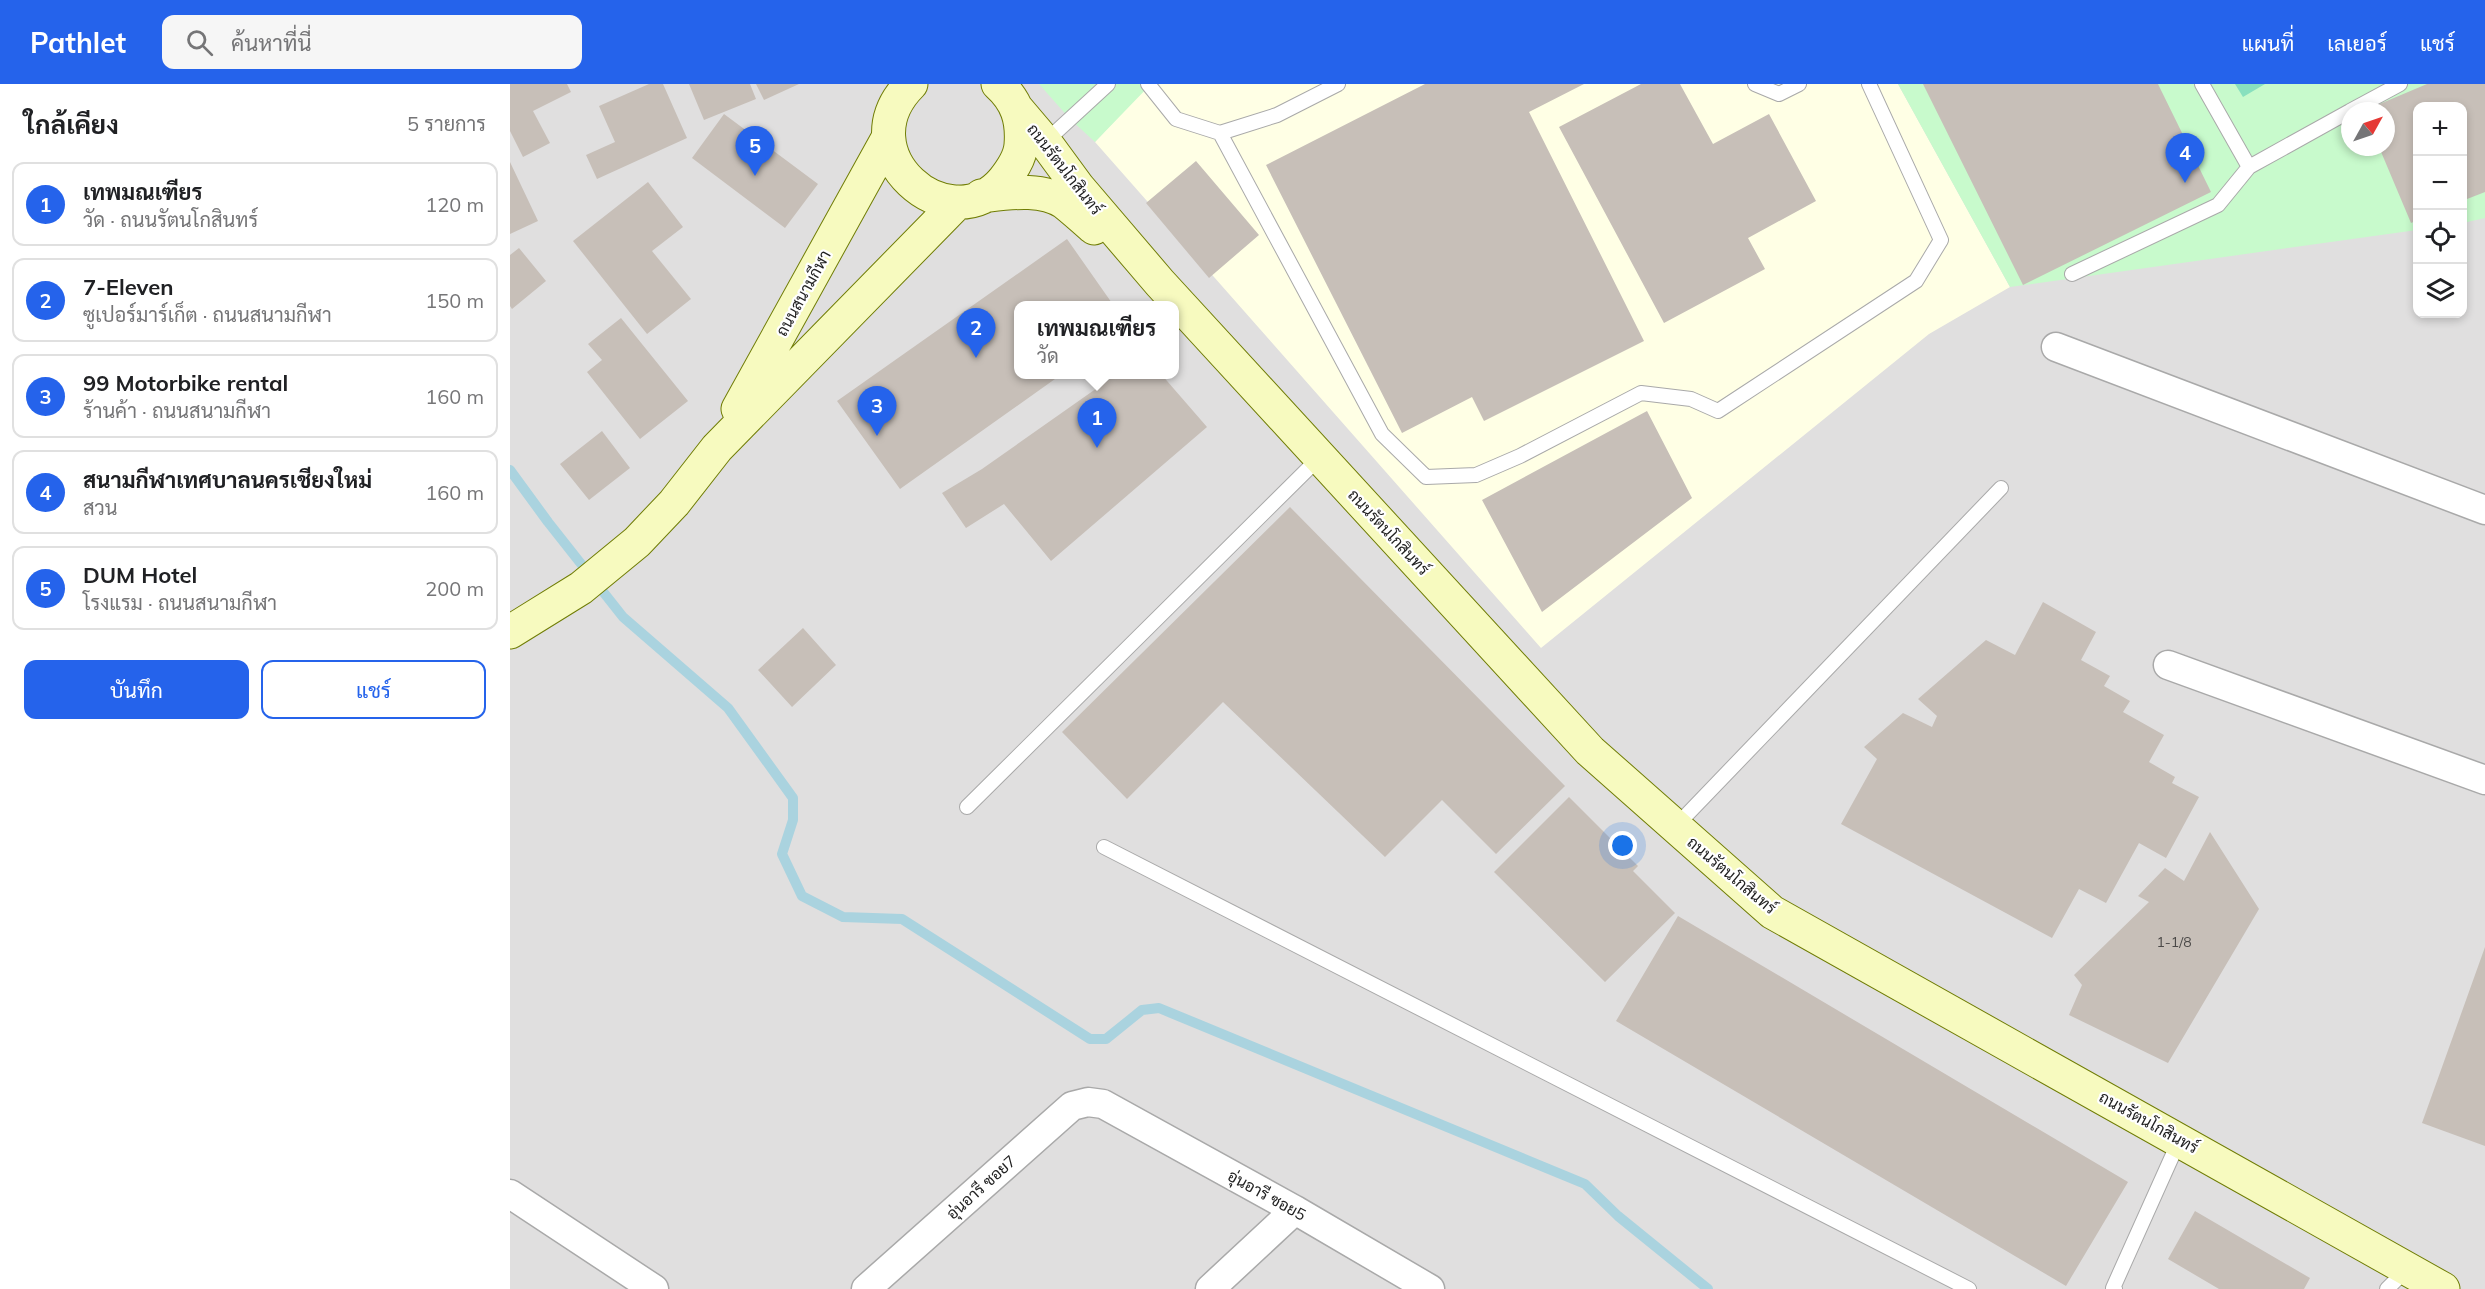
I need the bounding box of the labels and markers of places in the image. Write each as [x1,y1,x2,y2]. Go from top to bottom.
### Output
pin: 5 [736,126,774,176]
pin: 4 [2166,134,2204,183]
pin: 2 [956,308,996,358]
pin: 3 [858,386,896,436]
pin: 1 [1078,398,1116,448]

